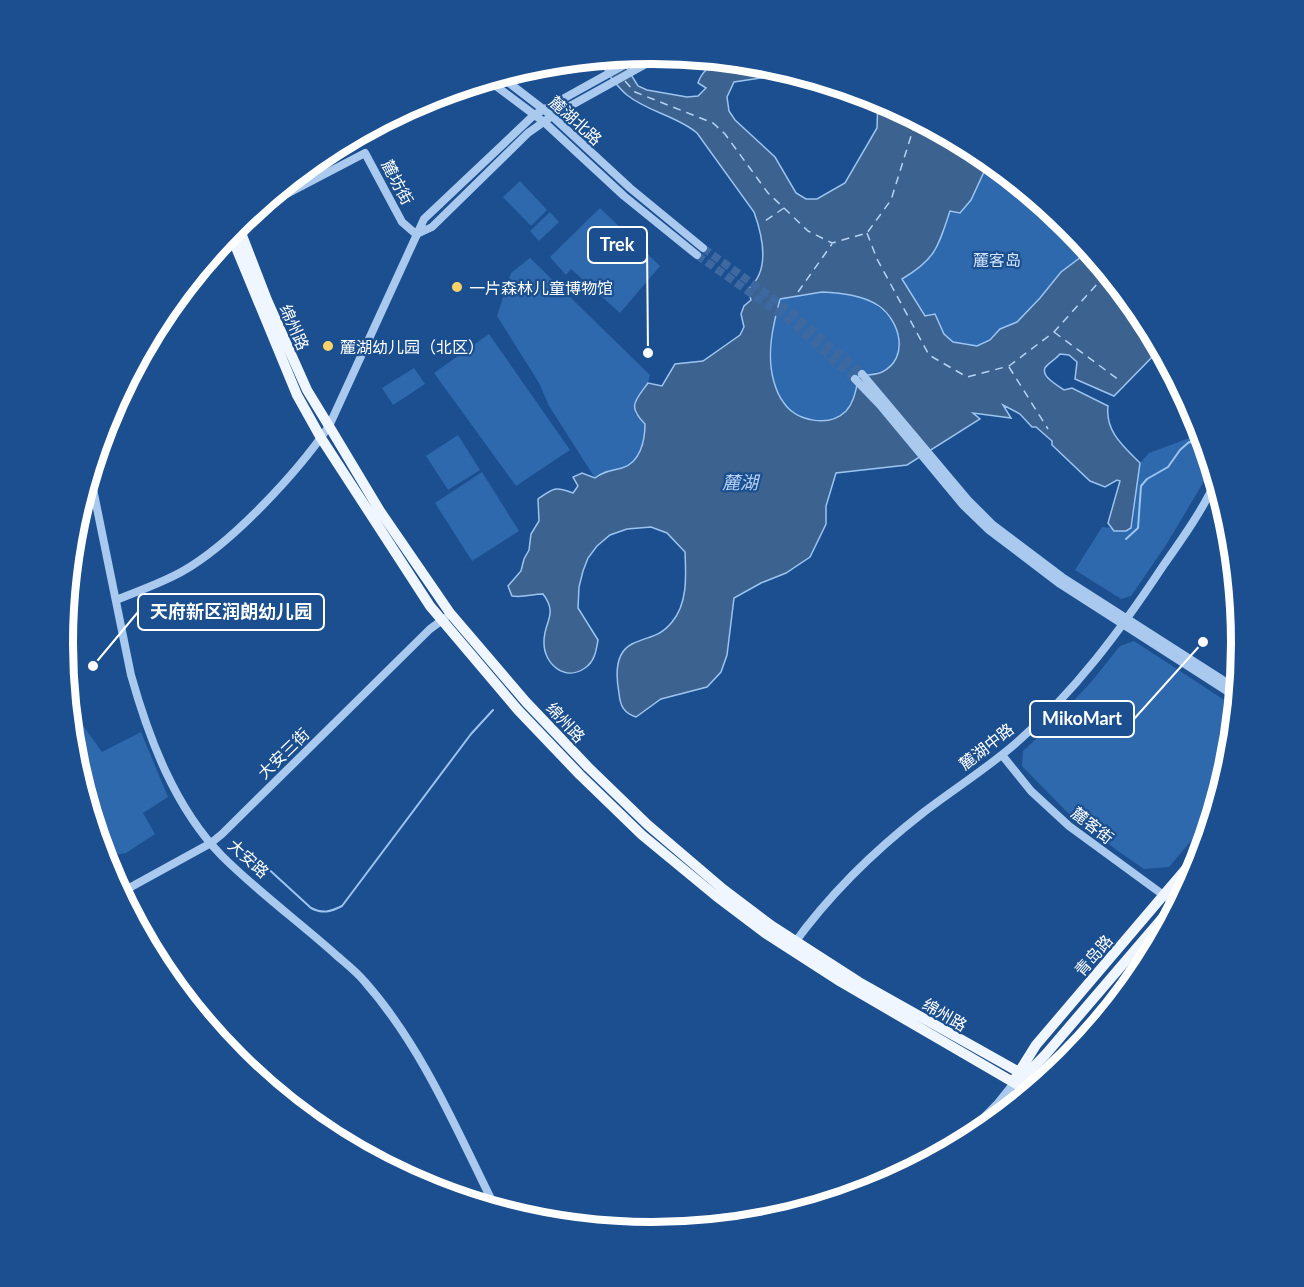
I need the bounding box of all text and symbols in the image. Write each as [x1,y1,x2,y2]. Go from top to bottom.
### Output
street label: 麓湖北路 [546,92,606,148]
street label: 麓坊街 [378,156,418,208]
callout: Trek [588,227,647,263]
text: Trek [600,233,635,255]
park label: 麓客岛 [973,250,1021,269]
place label: 一片森林儿童博物馆 [469,278,613,297]
marker: 一片森林儿童博物馆 [450,280,464,294]
street label: 绵州路 [277,301,313,353]
place label: 麓湖幼儿园（北区） [340,337,484,356]
marker: 麓湖幼儿园（北区） [321,339,335,353]
water label: 麓湖 [722,471,761,493]
callout: 天府新区润朗幼儿园 [138,594,324,630]
text: 天府新区润朗幼儿园 [150,600,312,622]
street label: 绵州路 [543,698,589,746]
callout: MikoMart [1030,701,1134,737]
text: MikoMart [1042,707,1122,729]
street label: 麓湖中路 [955,719,1017,773]
street label: 大安三街 [253,724,313,782]
street label: 麓客街 [1068,803,1118,847]
street label: 大安路 [225,835,273,881]
street label: 青岛路 [1070,931,1116,979]
street label: 绵州路 [919,994,971,1034]

